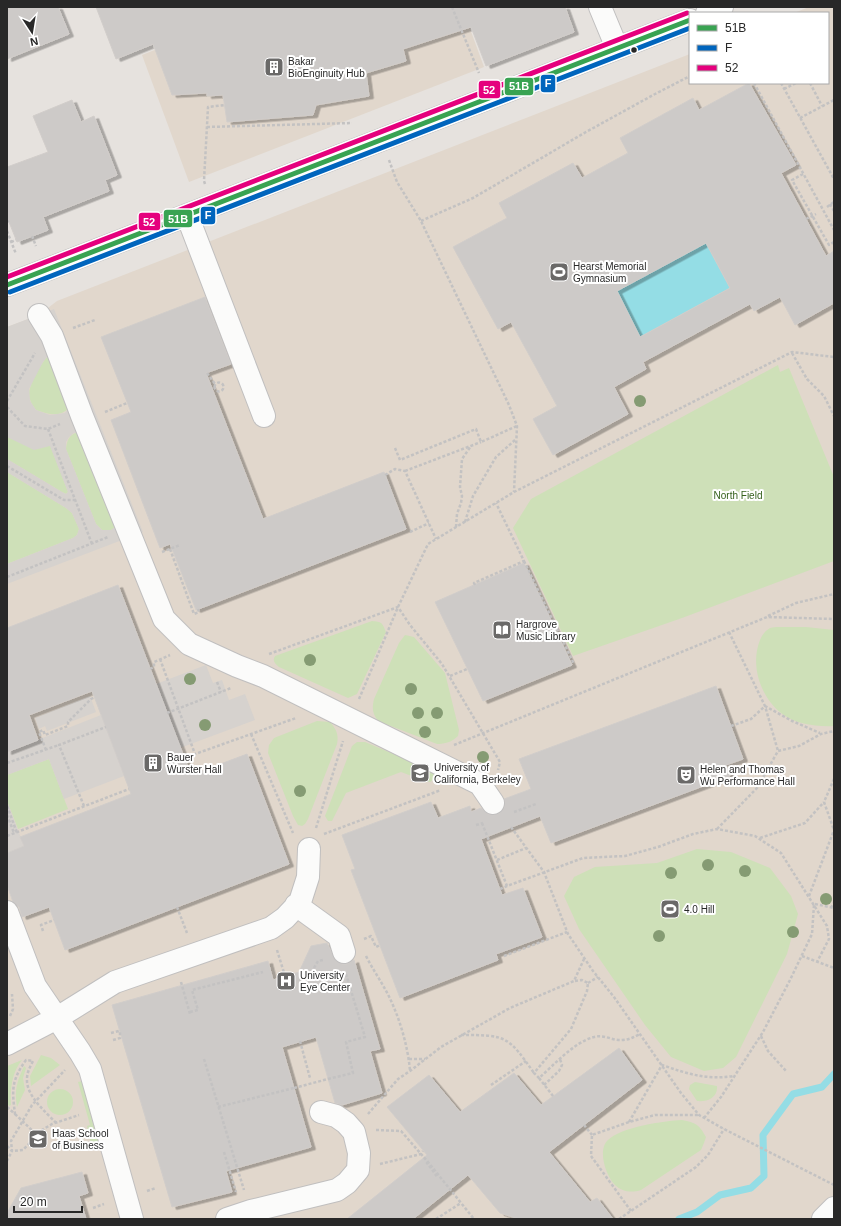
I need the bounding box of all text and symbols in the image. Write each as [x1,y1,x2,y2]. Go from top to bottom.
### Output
north arrow [12,12,52,52]
legend [689,12,829,84]
text: 51B [725,21,746,35]
text: N [29,35,39,48]
text: F [725,41,732,55]
unlabelled marker [629,45,639,55]
building icon: Bakar BioEnginuity Hub [263,56,285,78]
place label: Bakar BioEnginuity Hub [288,56,365,79]
text: 52 [725,61,739,75]
line badge: F [540,74,556,93]
line badge: 51B [504,77,534,96]
text: F [545,77,552,89]
line badge: 52 [478,80,501,99]
text: 51B [509,80,529,92]
text: 52 [483,84,495,96]
line badge: F [200,206,216,225]
line badge: 51B [163,209,193,228]
text: F [205,209,212,221]
line badge: 52 [138,212,161,231]
text: 51B [168,213,188,225]
text: 52 [143,216,155,228]
sports icon: Hearst Memorial Gymnasium [548,261,570,283]
place label: Hearst Memorial Gymnasium [573,261,646,284]
park label: North Field [714,490,762,501]
library icon: Hargrove Music Library [491,619,513,641]
place label: Hargrove Music Library [516,619,575,642]
building icon: Bauer Wurster Hall [142,752,164,774]
place label: Bauer Wurster Hall [167,752,222,775]
school or university icon: University of California, Berkeley [409,762,431,784]
place label: University of California, Berkeley [434,762,521,785]
theatre icon: Helen and Thomas Wu Performance Hall [675,764,697,786]
place label: Helen and Thomas Wu Performance Hall [700,764,795,787]
sports icon: 4.0 Hill [659,898,681,920]
place label: 4.0 Hill [684,904,715,915]
hospital icon: University Eye Center [275,970,297,992]
place label: University Eye Center [300,970,351,993]
school or university icon: Haas School of Business [27,1128,49,1150]
place label: Haas School of Business [52,1128,109,1151]
scale bar [14,1188,82,1214]
text: 20 m [20,1195,47,1209]

